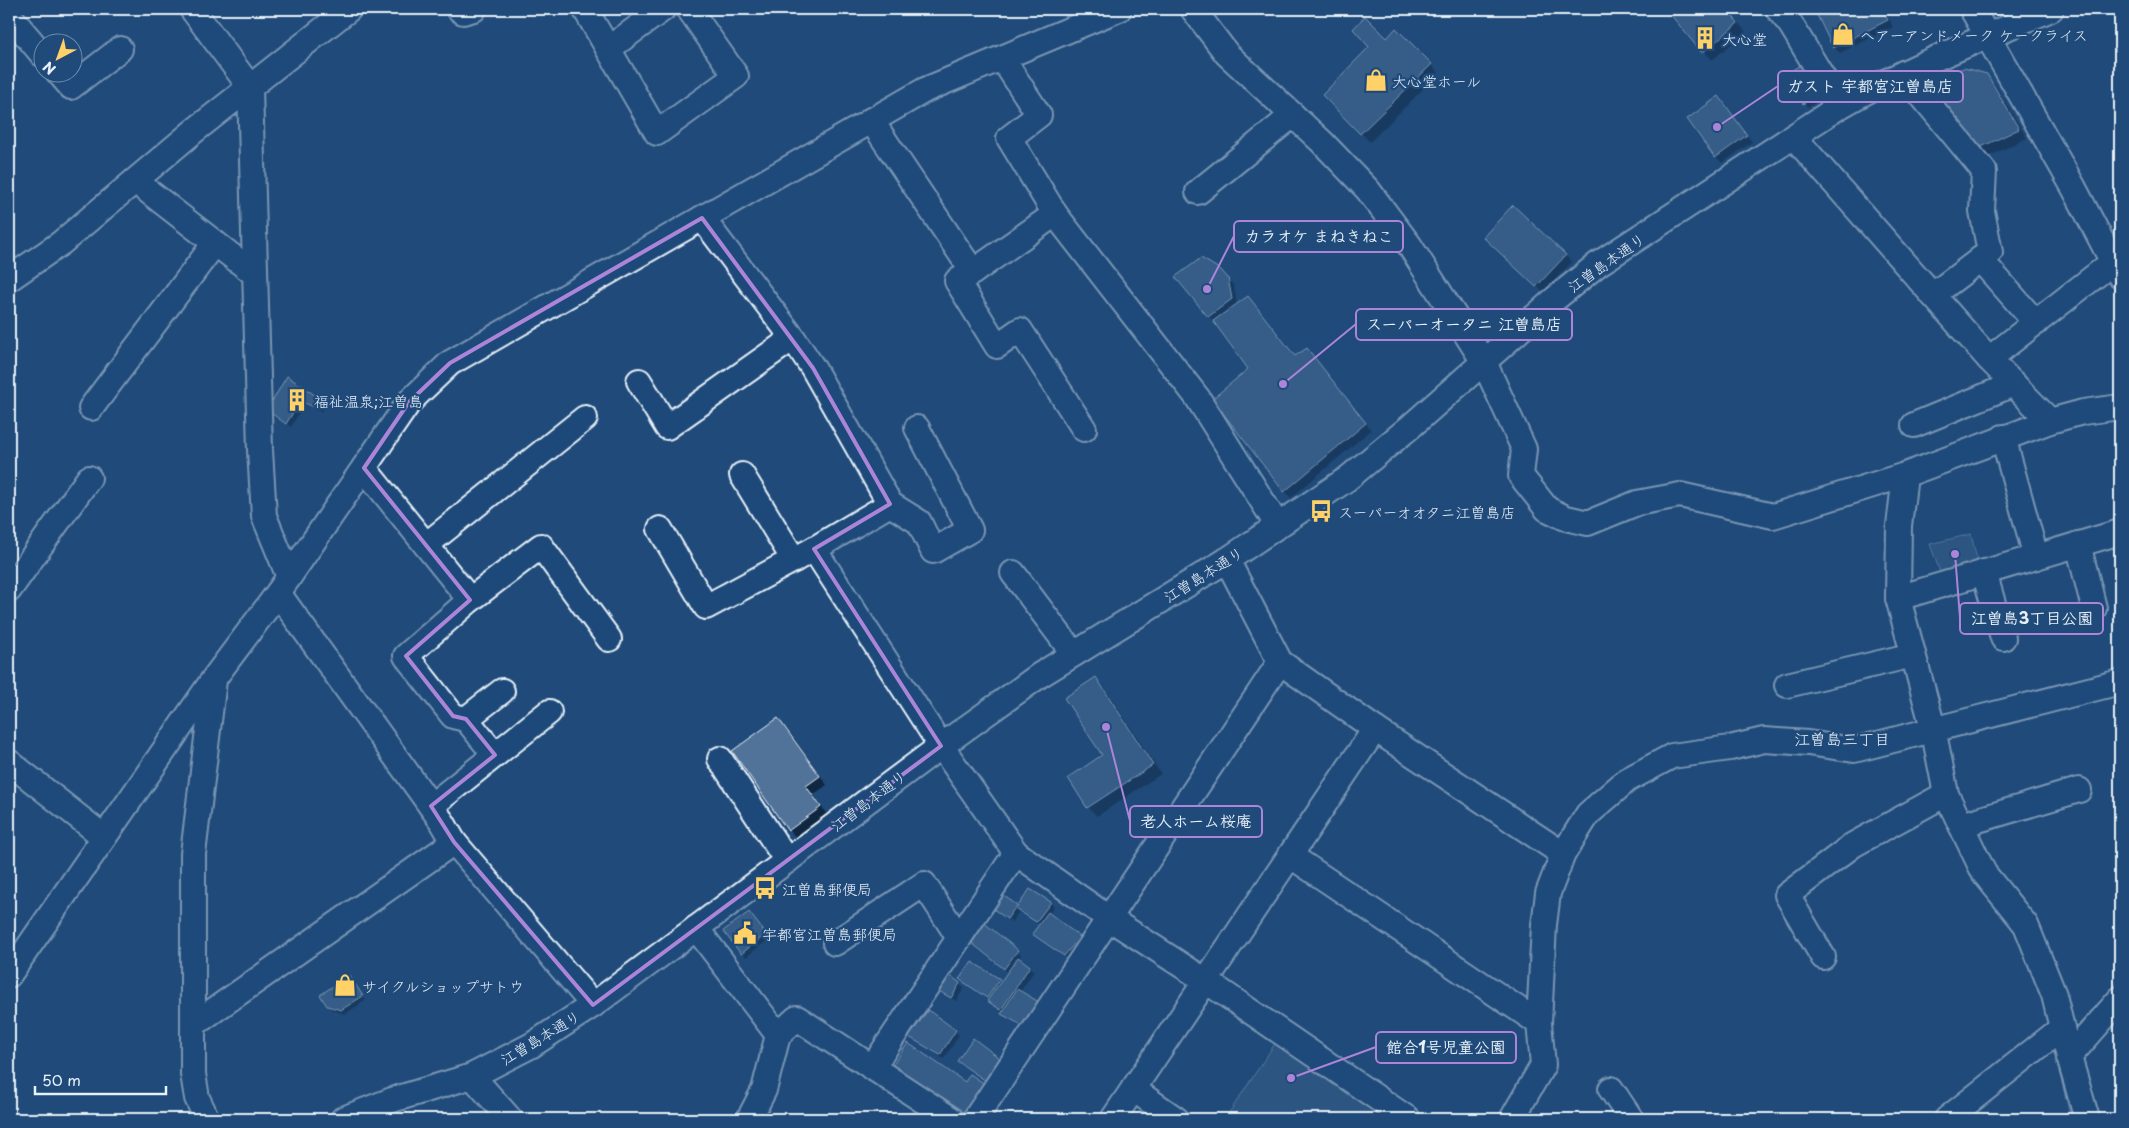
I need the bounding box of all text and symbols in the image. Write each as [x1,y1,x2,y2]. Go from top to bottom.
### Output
shop icon: ヘアーアンドメーク ケークライス [1830,21,1856,47]
place label: ヘアーアンドメーク ケークライス [1860,23,2088,46]
building icon: 大心堂 [1692,25,1718,51]
place label: 大心堂 [1722,27,1767,50]
north arrow [32,32,82,82]
text: N [38,57,60,80]
shop icon: 大心堂ホール [1363,67,1389,93]
place label: 大心堂ホール [1392,69,1481,92]
callout: ガスト 宇都宮江曽島店 [1778,71,1963,102]
text: ガスト 宇都宮江曽島店 [1787,73,1953,97]
callout: カラオケ まねきねこ [1234,221,1403,252]
text: カラオケ まねきねこ [1244,223,1394,247]
street label: 江曽島本通り [1563,227,1649,297]
callout: スーパーオータニ 江曽島店 [1356,309,1572,340]
text: スーパーオータニ 江曽島店 [1366,311,1562,335]
building icon: 福祉温泉;江曽島 [284,387,310,413]
place label: 福祉温泉;江曽島 [314,389,423,412]
bus stop icon: スーパーオオタニ江曽島店 [1308,498,1334,524]
place label: スーパーオオタニ江曽島店 [1338,500,1516,523]
street label: 江曽島本通り [1159,540,1247,608]
callout: 江曽島3丁目公園 [1960,603,2103,634]
text: 江曽島3丁目公園 [1971,605,2093,629]
district label: 江曽島三丁目 [1794,726,1890,750]
street label: 江曽島本通り [825,764,911,836]
callout: 老人ホーム桜庵 [1130,806,1262,837]
text: 老人ホーム桜庵 [1140,808,1252,832]
bus stop icon: 江曽島郵便局 [752,875,778,901]
place label: 江曽島郵便局 [782,877,872,900]
public building icon: 宇都宮江曽島郵便局 [732,920,758,946]
place label: 宇都宮江曽島郵便局 [762,922,897,945]
shop icon: サイクルショップサトウ [332,972,358,998]
place label: サイクルショップサトウ [362,974,524,997]
street label: 江曽島本通り [495,1004,585,1070]
callout: 館合1号児童公園 [1376,1032,1516,1063]
text: 館合1号児童公園 [1386,1034,1506,1058]
scale bar [35,1063,166,1095]
text: 50 m [42,1068,81,1091]

